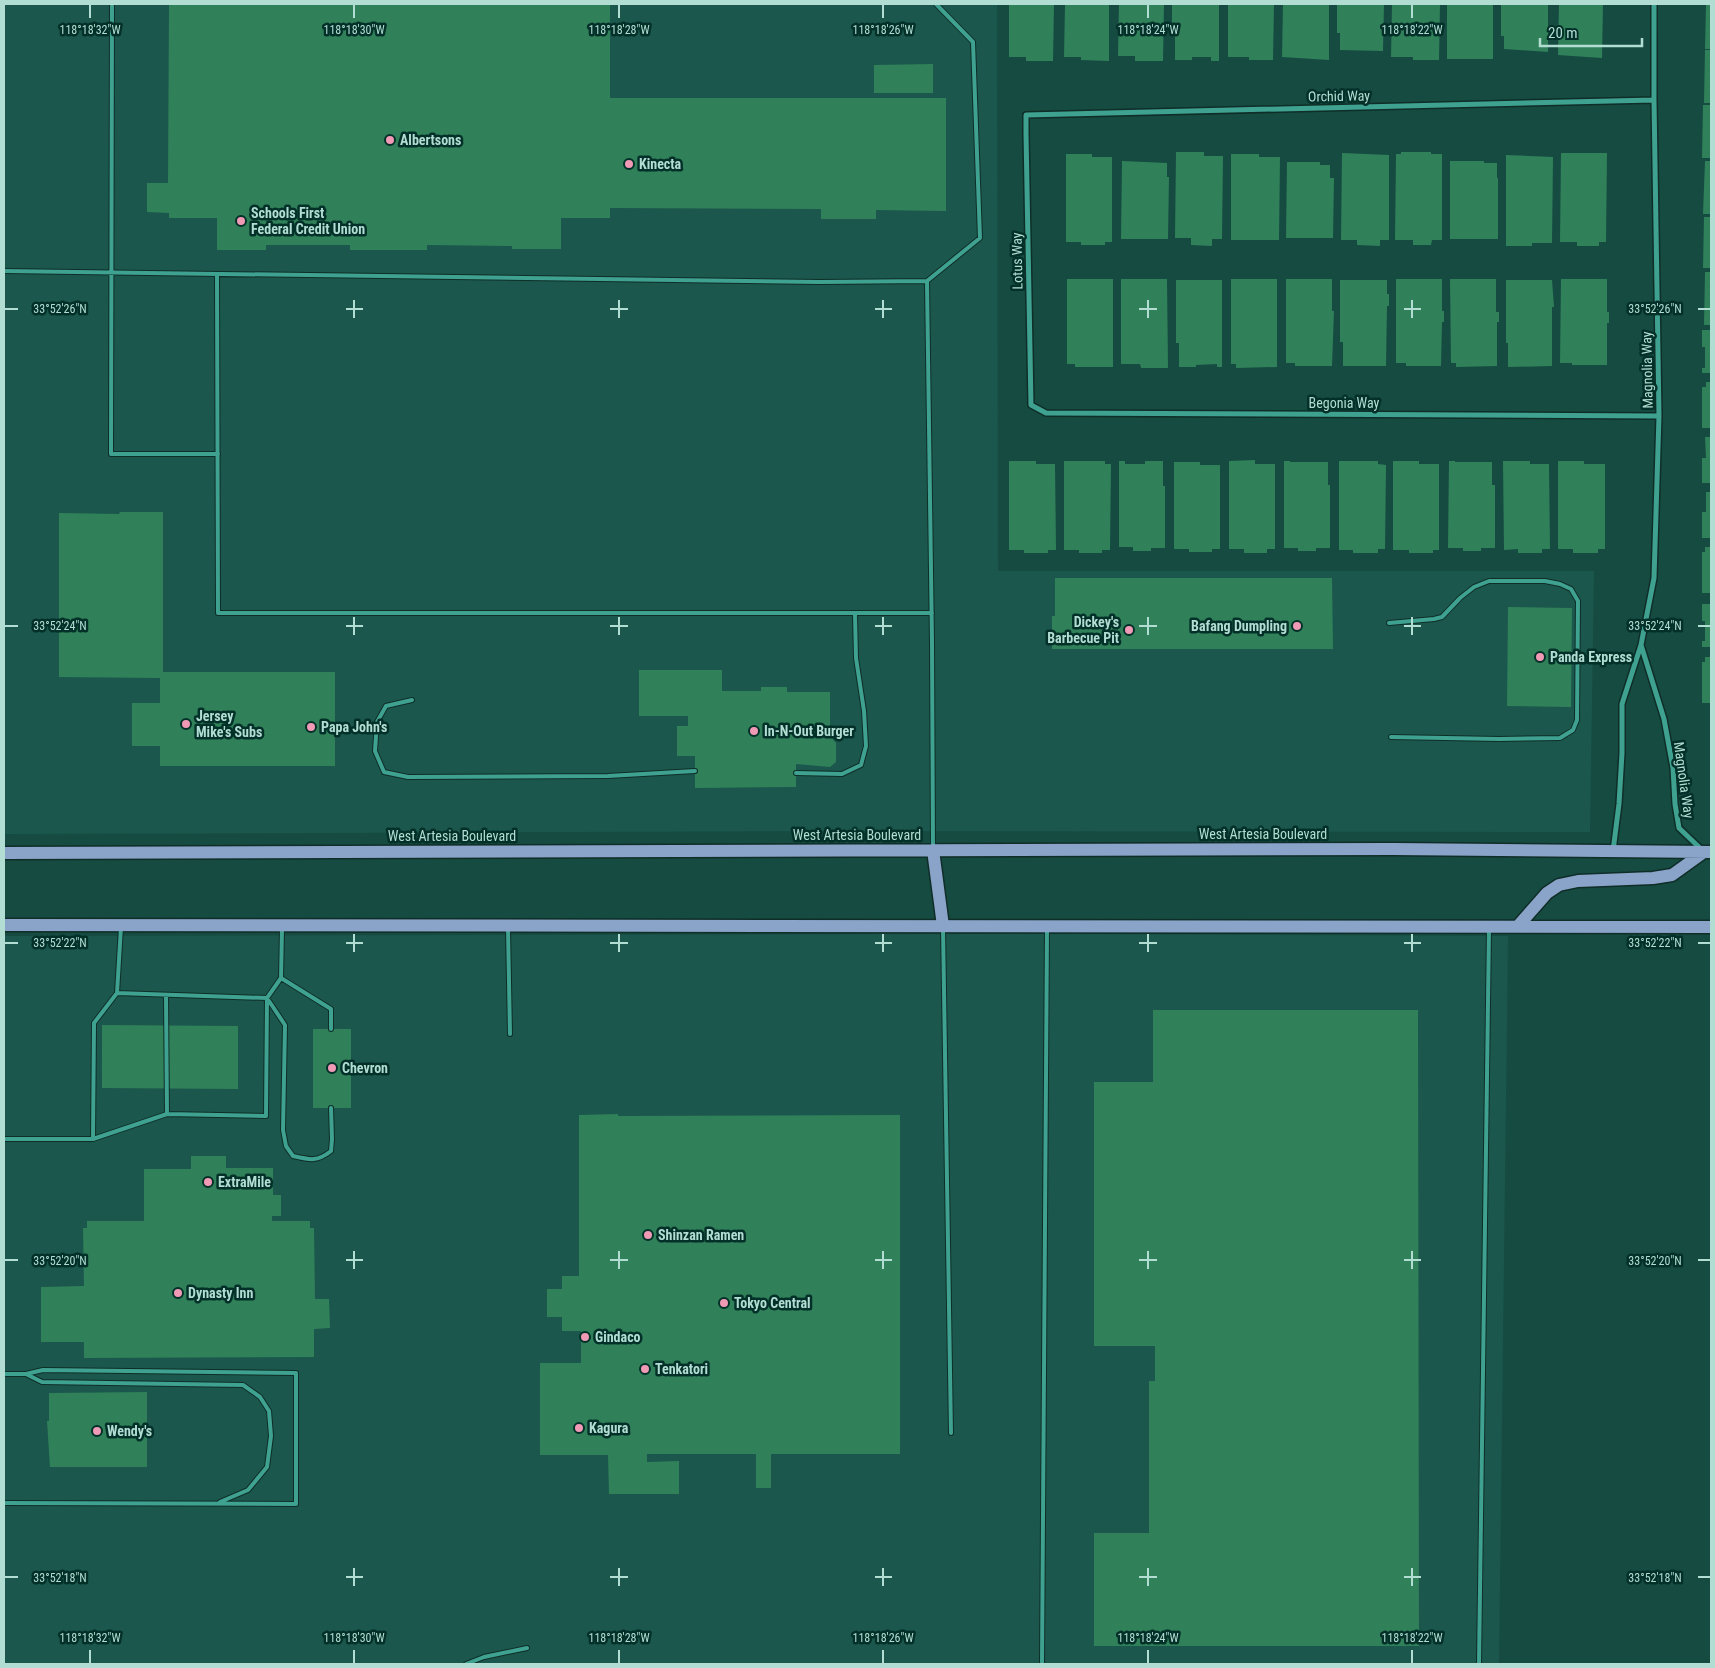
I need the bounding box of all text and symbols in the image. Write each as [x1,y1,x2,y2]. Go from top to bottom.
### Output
scale bar [1540,15,1642,47]
text: 118°18'32"W [59,23,121,37]
text: 118°18'30"W [323,23,385,37]
text: 118°18'28"W [588,23,650,37]
text: 118°18'26"W [852,23,914,37]
text: 118°18'24"W [1117,23,1179,37]
text: 118°18'22"W [1381,23,1443,37]
text: 20 m [1548,24,1578,42]
street label: Orchid Way [1308,87,1370,105]
place label: Albertsons [400,132,461,148]
marker: Albertsons [384,134,396,146]
place label: Kinecta [639,156,682,172]
marker: Kinecta [623,158,635,170]
place label: Schools First Federal Credit Union [251,205,365,237]
marker: Schools First Federal Credit Union [235,215,247,227]
street label: Lotus Way [1009,232,1025,290]
text: 33°52'26"N [33,302,87,316]
text: 33°52'26"N [1628,302,1682,316]
street label: Magnolia Way [1638,331,1656,409]
street label: Begonia Way [1309,395,1380,411]
place label: Dickey's Barbecue Pit [1047,614,1119,646]
place label: Bafang Dumpling [1191,618,1287,634]
text: 33°52'24"N [33,619,87,633]
text: 33°52'24"N [1628,619,1682,633]
marker: Bafang Dumpling [1291,620,1303,632]
marker: Dickey's Barbecue Pit [1123,624,1135,636]
place label: Panda Express [1550,649,1632,665]
marker: Panda Express [1534,651,1546,663]
place label: Jersey Mike's Subs [196,708,262,740]
marker: Jersey Mike's Subs [180,718,192,730]
place label: Papa John's [321,719,387,735]
marker: Papa John's [305,721,317,733]
place label: In-N-Out Burger [764,723,854,739]
marker: In-N-Out Burger [748,725,760,737]
street label: Magnolia Way [1671,741,1697,820]
street label: West Artesia Boulevard [1199,826,1327,842]
street label: West Artesia Boulevard [793,827,921,843]
street label: West Artesia Boulevard [388,828,516,844]
text: 33°52'22"N [33,936,87,950]
text: 33°52'22"N [1628,936,1682,950]
place label: Chevron [342,1060,388,1076]
marker: Chevron [326,1062,338,1074]
place label: ExtraMile [218,1174,271,1190]
marker: ExtraMile [202,1176,214,1188]
place label: Shinzan Ramen [658,1227,744,1243]
marker: Shinzan Ramen [642,1229,654,1241]
text: 33°52'20"N [33,1254,87,1268]
text: 33°52'20"N [1628,1254,1682,1268]
place label: Dynasty Inn [188,1285,253,1301]
marker: Dynasty Inn [172,1287,184,1299]
place label: Tokyo Central [734,1295,811,1311]
marker: Tokyo Central [718,1297,730,1309]
place label: Gindaco [595,1329,641,1345]
marker: Gindaco [579,1331,591,1343]
place label: Tenkatori [655,1361,708,1377]
marker: Tenkatori [639,1363,651,1375]
place label: Kagura [589,1420,629,1436]
marker: Kagura [573,1422,585,1434]
place label: Wendy's [107,1423,152,1439]
marker: Wendy's [91,1425,103,1437]
text: 33°52'18"N [33,1571,87,1585]
text: 33°52'18"N [1628,1571,1682,1585]
text: 118°18'32"W [59,1631,121,1645]
text: 118°18'30"W [323,1631,385,1645]
text: 118°18'28"W [588,1631,650,1645]
text: 118°18'26"W [852,1631,914,1645]
text: 118°18'24"W [1117,1631,1179,1645]
text: 118°18'22"W [1381,1631,1443,1645]

